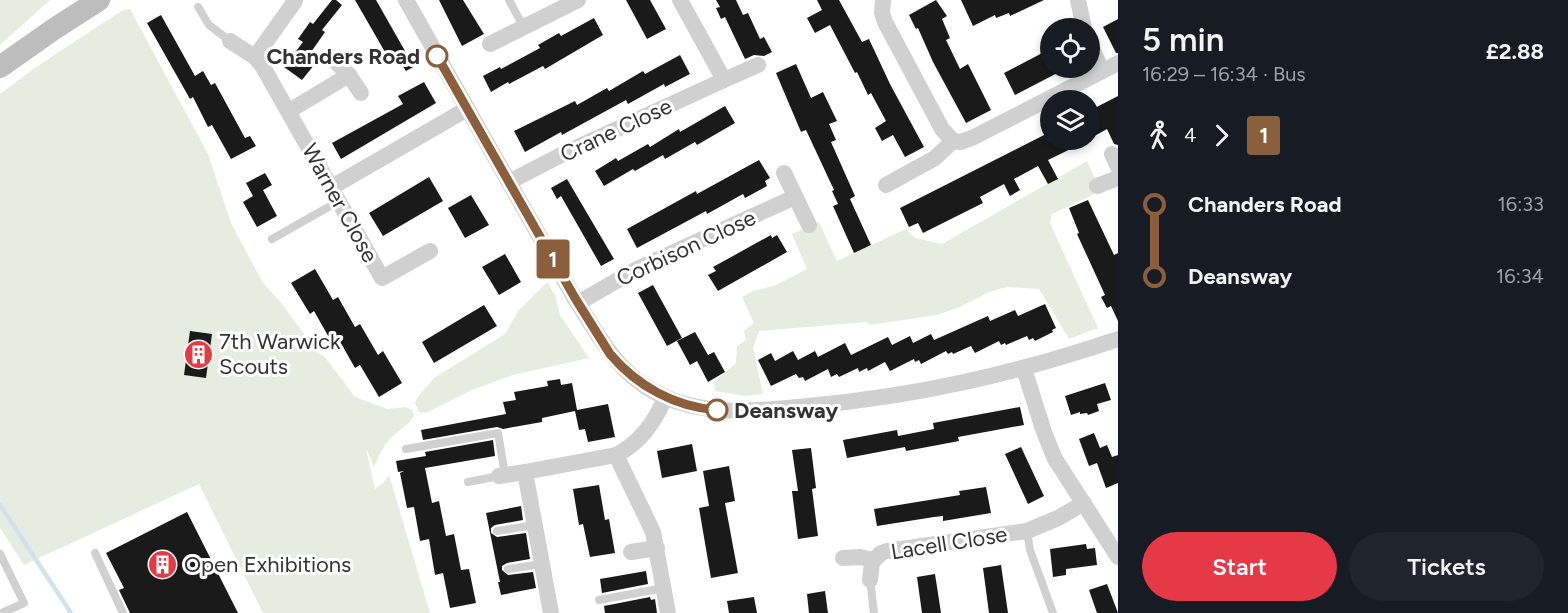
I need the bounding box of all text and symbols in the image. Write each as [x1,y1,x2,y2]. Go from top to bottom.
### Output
map controls [1040,18,1100,150]
button: locate [1040,18,1100,78]
text: 5 min [1142,20,1224,59]
text: £2.88 [1486,38,1544,65]
place label: Chanders Road [266,43,420,70]
marker: Chanders Road [426,45,448,67]
text: 16:29 – 16:34 · Bus [1142,62,1306,86]
button: layers [1040,90,1100,150]
street label: Crane Close [556,92,676,168]
icon: walk [1142,119,1175,152]
icon: forward [1205,119,1238,152]
text: 4 [1184,123,1196,147]
text: 1 [1259,123,1268,148]
street label: Warner Close [296,139,384,267]
text: Chanders Road [1188,191,1342,218]
text: 16:33 [1498,192,1544,216]
street label: Corbison Close [612,204,760,292]
line badge: 1 [534,240,572,278]
text: 1 [549,247,557,272]
text: Deansway [1188,263,1292,290]
text: 16:34 [1496,264,1544,288]
place label: 7th Warwick Scouts [219,328,341,380]
building icon: 7th Warwick Scouts [182,338,214,370]
place label: Deansway [734,397,838,424]
marker: Deansway [706,399,728,421]
street label: Lacell Close [889,520,1009,566]
button: Start [1142,532,1337,601]
button: Tickets [1349,532,1544,601]
building icon: Open Exhibitions [147,548,179,580]
place label: Open Exhibitions [184,551,351,578]

